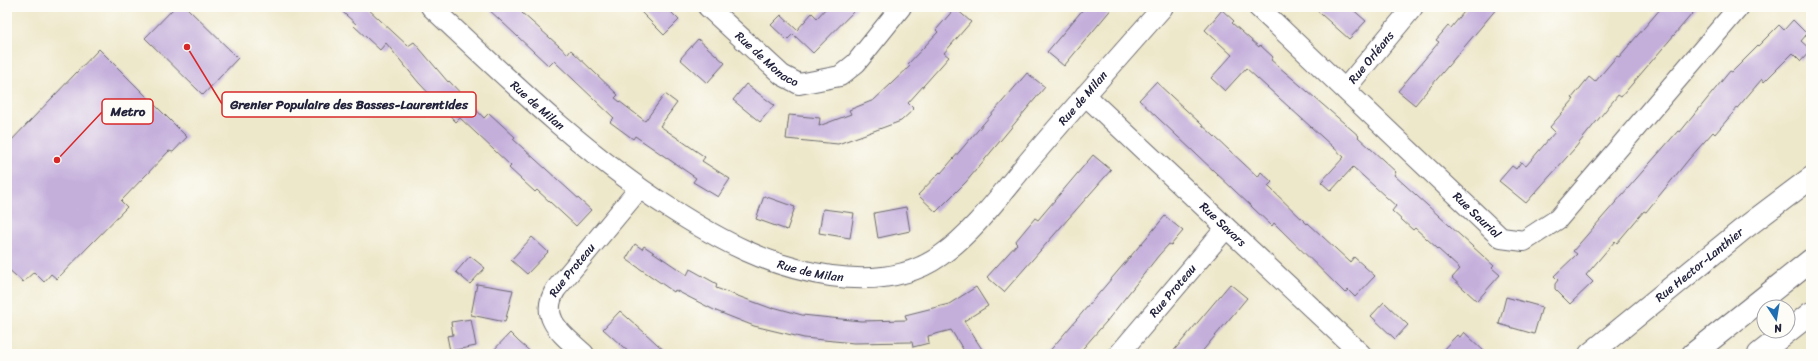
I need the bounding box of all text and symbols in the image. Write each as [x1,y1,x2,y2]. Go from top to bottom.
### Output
street label: Rue de Monaco [730,26,803,93]
street label: Rue Orléans [1342,26,1400,89]
street label: Rue de Milan [1052,65,1114,131]
street label: Rue de Milan [505,75,570,136]
callout: Grenier Populaire des Basses-Laurentides [222,92,476,117]
text: Grenier Populaire des Basses-Laurentides [229,93,469,116]
callout: Metro [102,99,153,124]
text: Metro [110,100,146,123]
street label: Rue Sauriol [1447,186,1507,244]
street label: Rue Savars [1194,196,1252,252]
street label: Rue Hector-Lanthier [1650,221,1749,308]
street label: Rue Proteau [542,238,601,301]
street label: Rue de Milan [774,253,845,288]
street label: Rue Proteau [1143,258,1202,323]
north arrow [1756,299,1796,339]
text: N [1772,318,1785,338]

